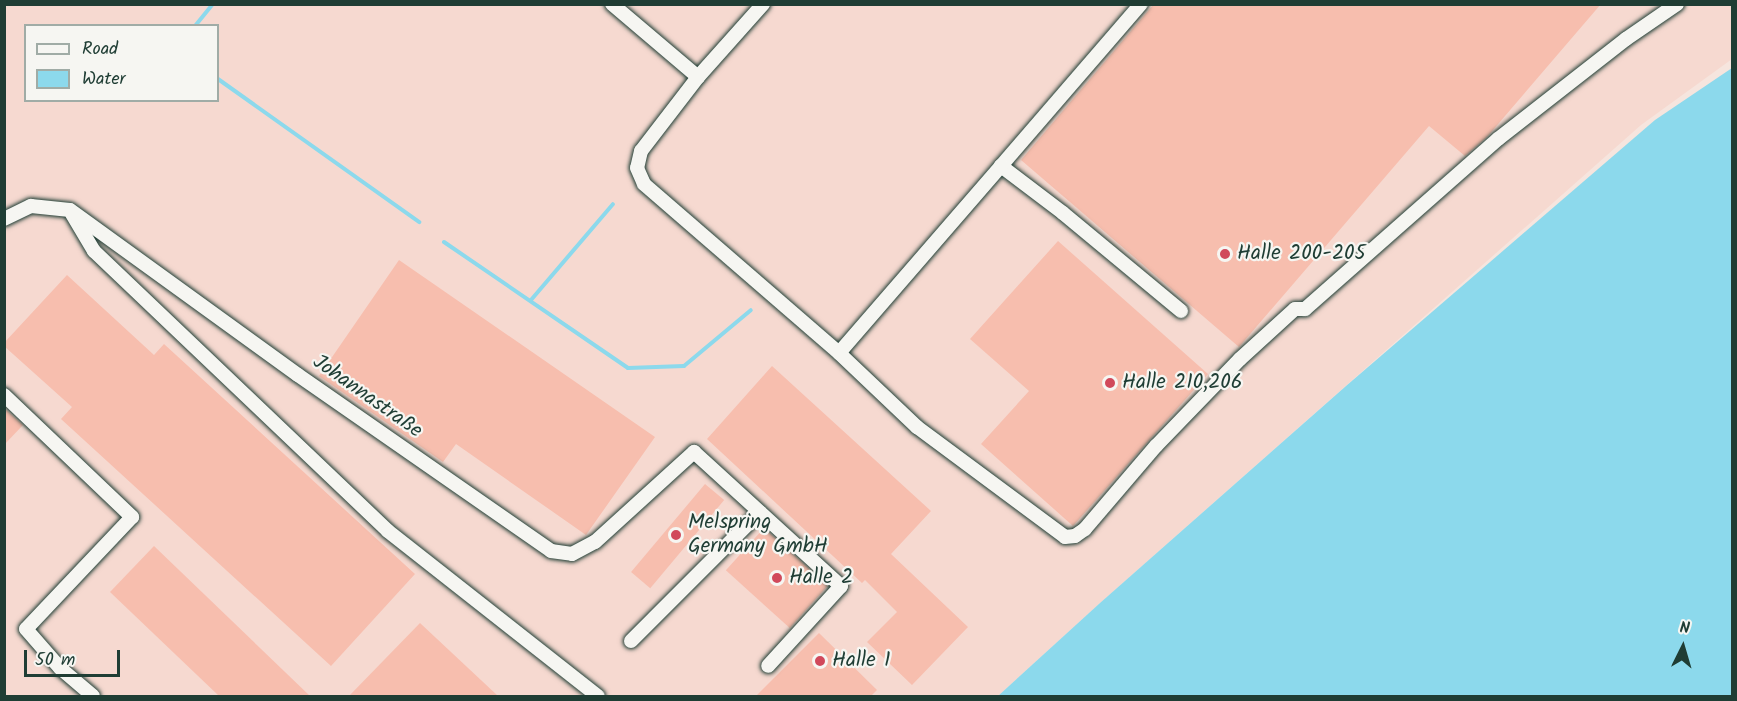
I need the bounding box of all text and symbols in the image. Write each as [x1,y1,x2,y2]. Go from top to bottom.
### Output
legend [24,24,219,102]
text: Road [82,35,118,64]
text: Water [82,65,126,94]
place label: Halle 200-205 [1237,241,1366,267]
marker: Halle 200-205 [1218,247,1232,261]
street label: Johannastraße [307,350,427,444]
place label: Halle 210,206 [1122,370,1243,396]
marker: Halle 210,206 [1103,376,1117,390]
place label: Melspring Germany GmbH [688,510,828,560]
marker: Melspring Germany GmbH [669,528,683,542]
place label: Halle 2 [789,565,853,591]
marker: Halle 2 [770,571,784,585]
text: N [1678,616,1691,641]
north arrow [1653,617,1713,677]
scale bar [27,638,123,676]
text: 50 m [35,646,75,675]
place label: Halle 1 [832,648,891,674]
marker: Halle 1 [813,654,827,668]

